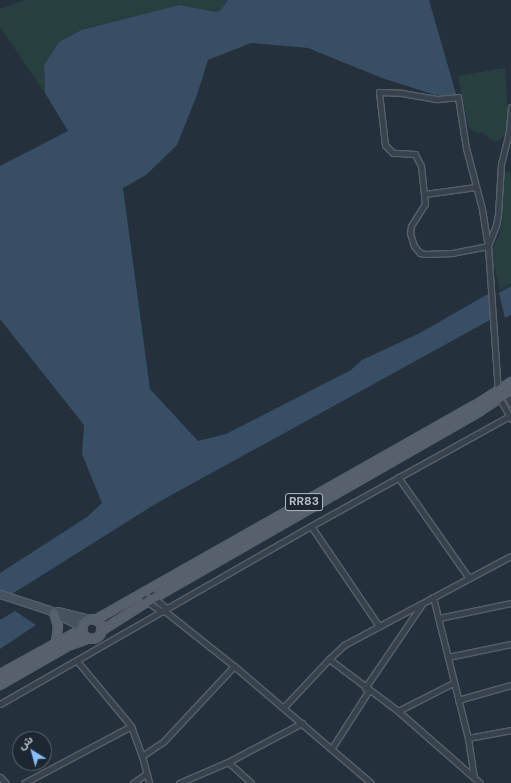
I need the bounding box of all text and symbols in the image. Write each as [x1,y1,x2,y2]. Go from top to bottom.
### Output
road number: RR83 [285,492,323,512]
north arrow [12,731,52,771]
text: ش [15,732,36,752]

